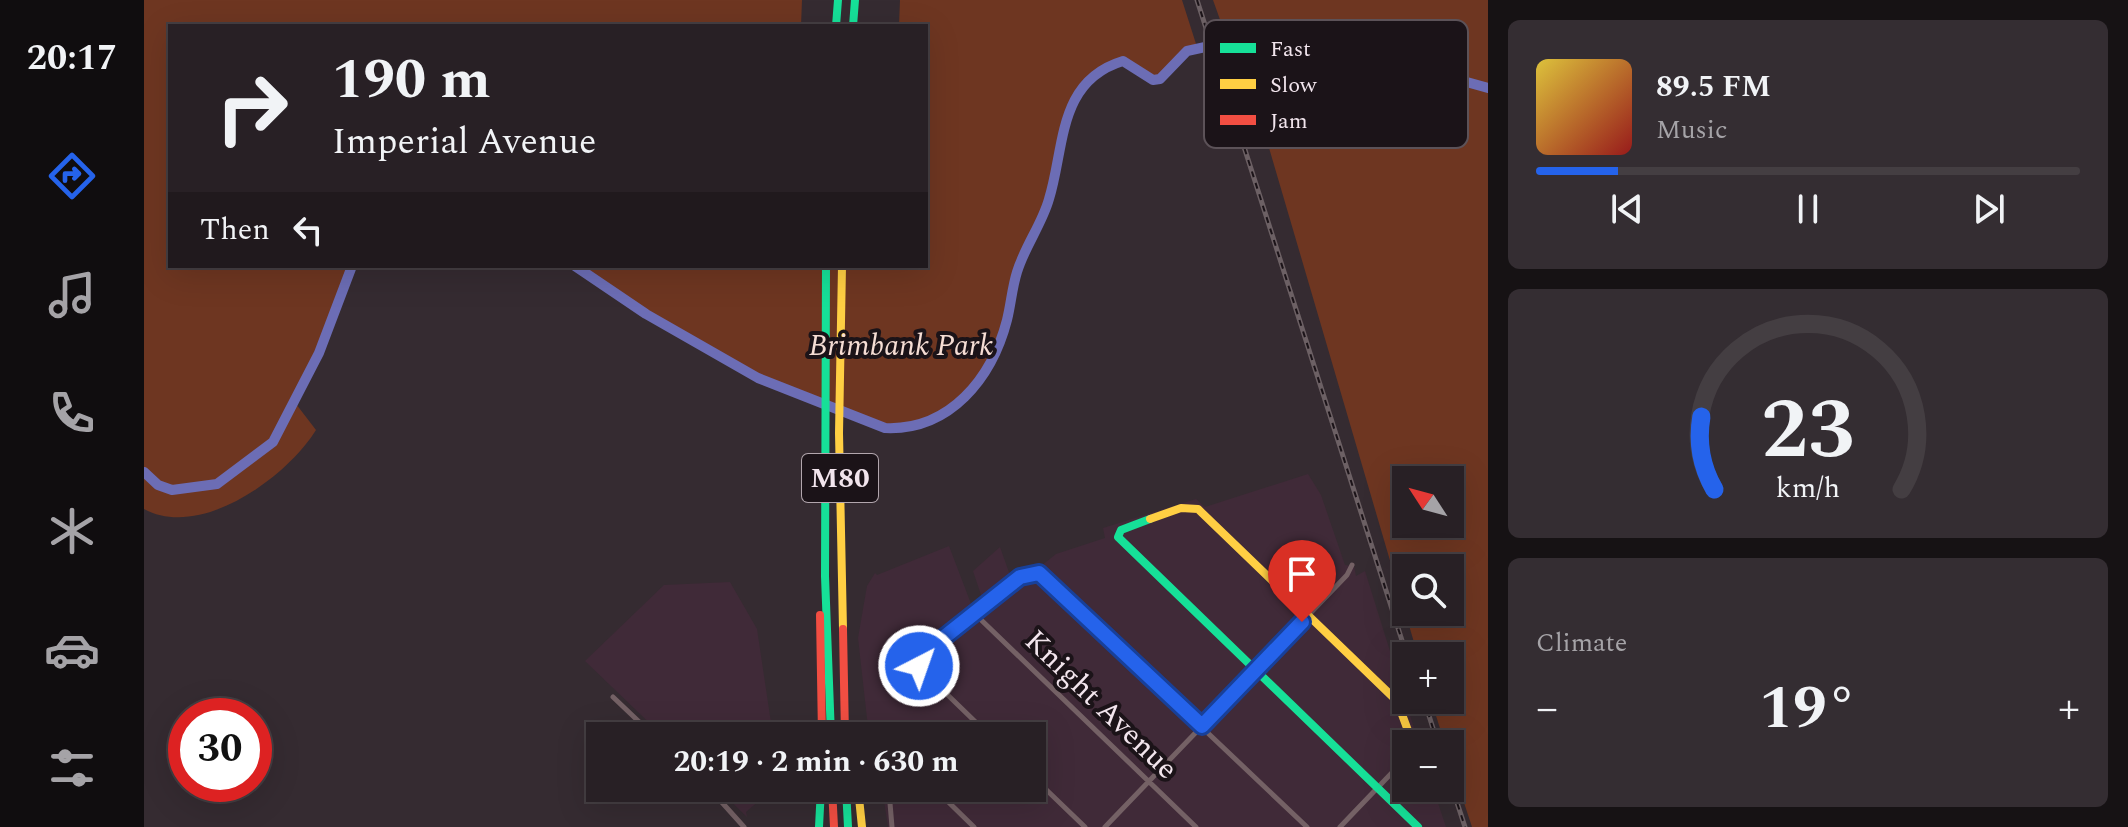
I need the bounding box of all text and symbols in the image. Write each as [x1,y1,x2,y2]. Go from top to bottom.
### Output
legend [1204,20,1468,148]
text: 20:17 [27,31,117,86]
text: Fast [1270,33,1311,66]
text: 190 m [332,38,491,123]
icon: right [200,56,304,160]
text: 89.5 FM [1656,64,1771,110]
text: Slow [1270,69,1318,102]
text: Jam [1270,105,1308,138]
text: Music [1656,110,1727,150]
text: Imperial Avenue [332,115,596,170]
icon: directions [44,148,100,204]
icon: previous [1605,187,1649,231]
icon: pause [1786,187,1830,231]
icon: next [1967,187,2011,231]
text: Then [200,207,270,253]
icon: left [286,208,330,252]
icon: music [44,267,100,323]
park label: Brimbank Park [809,323,993,369]
text: 23 [1761,367,1855,494]
icon: phone [44,385,100,441]
road number: M80 [802,454,878,502]
north arrow [1392,466,1464,538]
map controls [1392,466,1464,802]
text: km/h [1776,467,1840,510]
icon: climate [44,503,100,559]
pin [1268,540,1336,622]
icon: arrive [1280,552,1324,596]
button: search [1392,554,1464,626]
street label: Knight Avenue [1013,619,1189,791]
icon: car [44,622,100,678]
text: Climate [1536,623,1627,663]
position arrow [877,624,961,708]
button: + [1392,642,1464,714]
text: 19° [1759,663,1857,755]
text: − [1536,675,1558,742]
text: + [2058,675,2080,742]
speed limit sign: 30 [168,698,272,802]
button: − [1392,730,1464,802]
text: 20:19 · 2 min · 630 m [673,739,959,785]
icon: filters [44,740,100,796]

